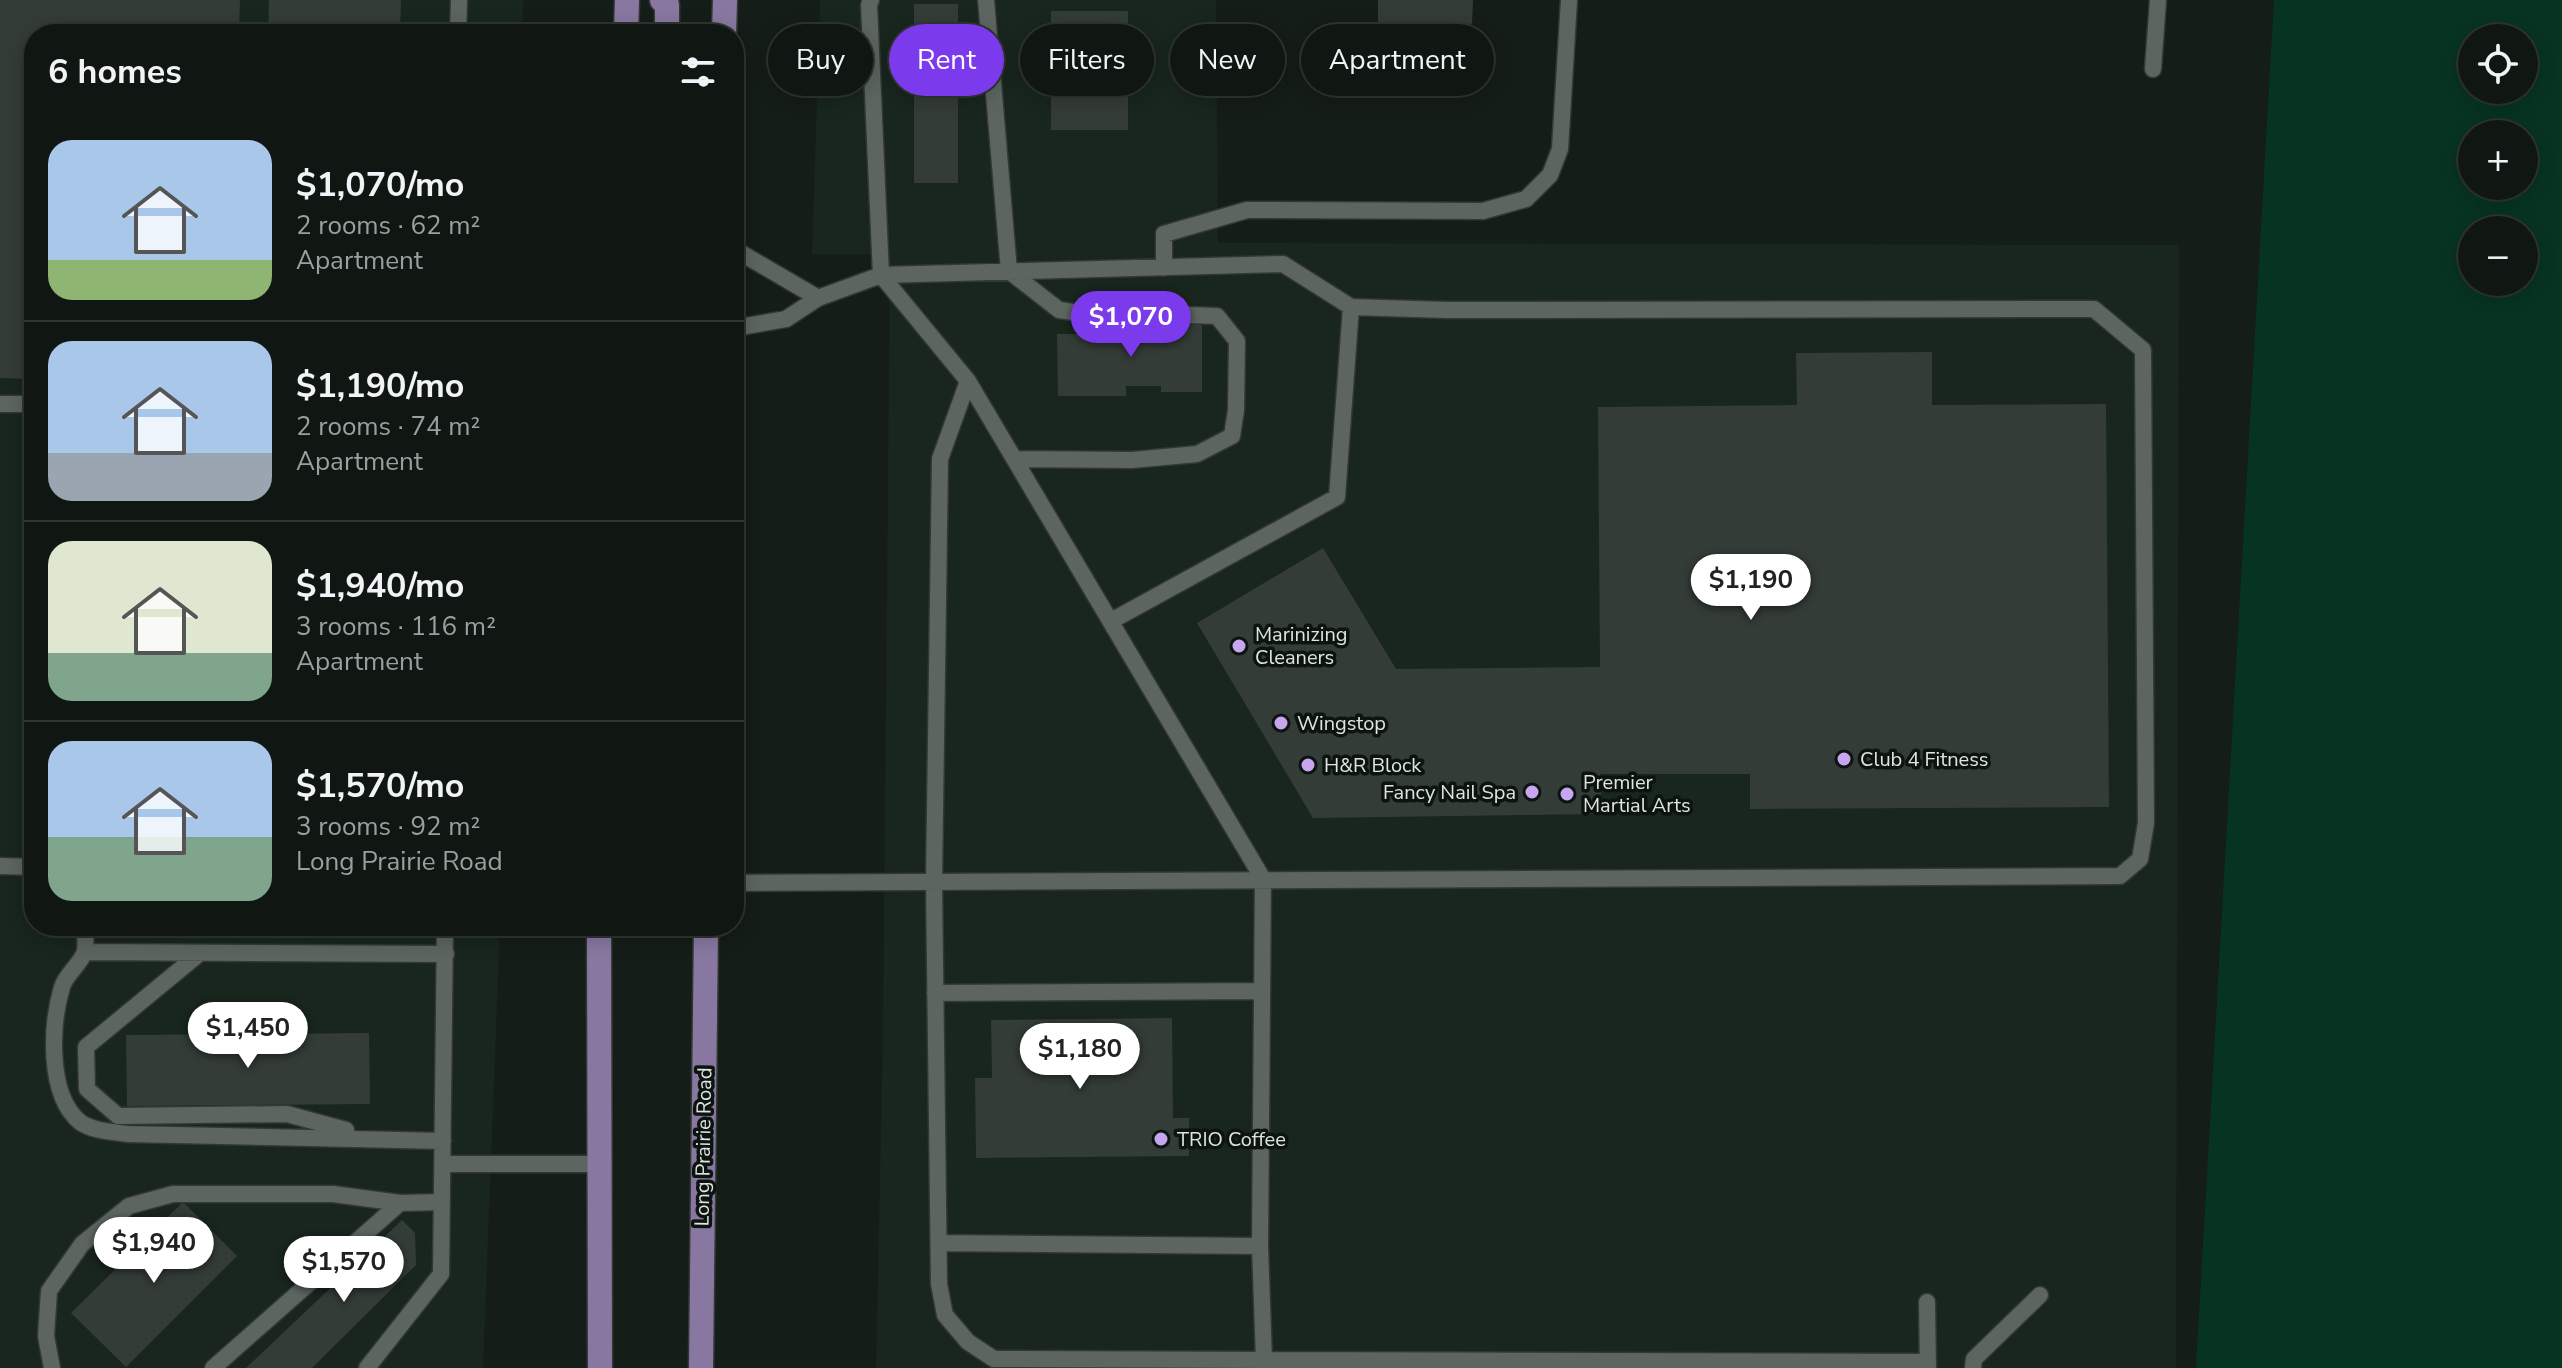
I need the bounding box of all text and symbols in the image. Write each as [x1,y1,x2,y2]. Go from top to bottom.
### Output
chip: Buy [768,24,873,96]
chip: Rent [889,24,1004,96]
chip: Filters [1020,24,1154,96]
chip: New [1170,24,1285,96]
chip: Apartment [1301,24,1494,96]
map controls [2458,24,2538,296]
button: locate [2458,24,2538,104]
text: 6 homes [48,49,182,95]
icon: filters [676,50,720,94]
button: + [2458,120,2538,200]
text: $1,070/mo [296,162,464,208]
icon: home [112,172,208,268]
text: 2 rooms · 62 m² [296,208,480,243]
button: − [2458,216,2538,296]
text: Apartment [296,243,423,278]
pin: $1,070 [1066,291,1196,359]
text: $1,070 [1089,299,1173,334]
text: $1,190/mo [296,363,464,409]
icon: home [112,373,208,469]
text: 2 rooms · 74 m² [296,409,480,444]
text: Apartment [296,444,423,479]
pin: $1,190 [1686,554,1816,622]
text: $1,190 [1709,562,1793,597]
text: $1,940/mo [296,563,464,609]
icon: home [112,573,208,669]
text: 3 rooms · 116 m² [296,609,496,644]
place label: Marinizing Cleaners [1255,621,1347,671]
marker: Marinizing Cleaners [1230,637,1248,655]
text: Apartment [296,644,423,679]
place label: Wingstop [1297,710,1386,737]
marker: Wingstop [1272,714,1290,732]
place label: Club 4 Fitness [1860,746,1988,773]
marker: Club 4 Fitness [1835,750,1853,768]
place label: H&R Block [1324,752,1422,779]
marker: H&R Block [1299,756,1317,774]
text: $1,570/mo [296,763,464,809]
place label: Premier Martial Arts [1583,769,1691,819]
icon: home [112,773,208,869]
place label: Fancy Nail Spa [1383,779,1516,806]
marker: Fancy Nail Spa [1523,783,1541,801]
marker: Premier Martial Arts [1558,785,1576,803]
text: 3 rooms · 92 m² [296,809,480,844]
text: Long Prairie Road [296,844,503,879]
pin: $1,450 [183,1002,313,1070]
text: $1,450 [206,1010,290,1045]
pin: $1,180 [1015,1023,1145,1091]
text: $1,180 [1038,1031,1122,1066]
street label: Long Prairie Road [689,1067,718,1227]
place label: TRIO Coffee [1177,1126,1286,1153]
marker: TRIO Coffee [1152,1130,1170,1148]
pin: $1,940 [89,1217,219,1285]
text: $1,940 [112,1225,196,1260]
pin: $1,570 [279,1236,409,1304]
text: $1,570 [302,1244,386,1279]

